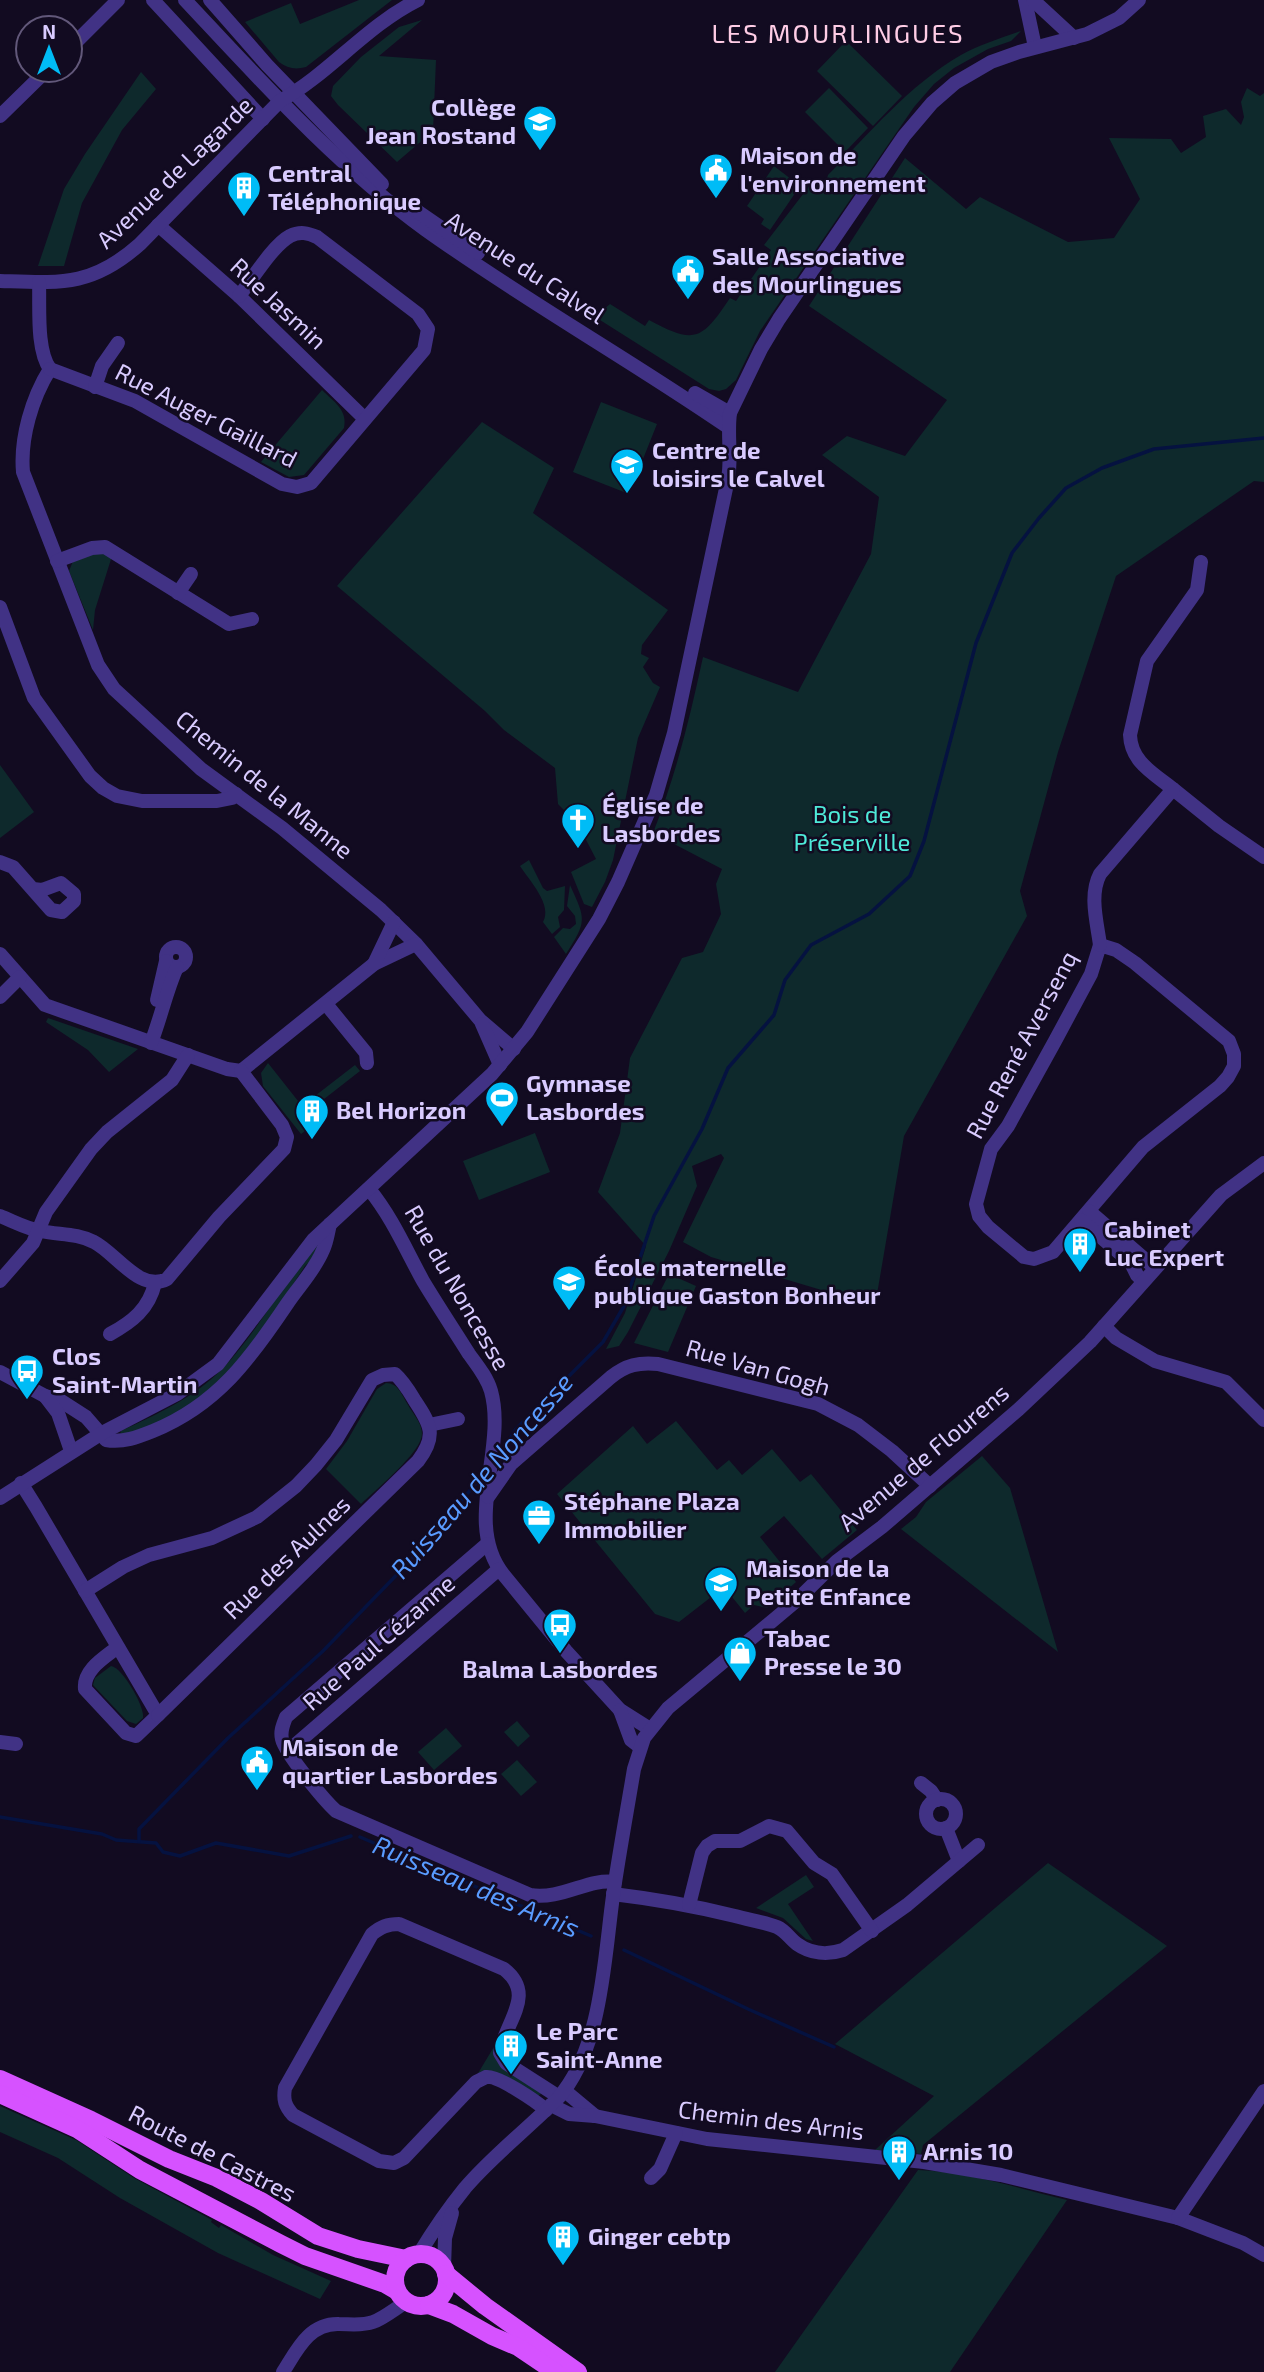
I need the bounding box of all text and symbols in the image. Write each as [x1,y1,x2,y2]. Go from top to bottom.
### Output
north arrow [14,14,84,84]
district label: LES MOURLINGUES [711,17,965,48]
text: N [42,20,56,43]
street label: Avenue de Lagarde [90,90,258,254]
place label: Collège Jean Rostand [366,92,516,149]
school or university icon: Collège Jean Rostand [521,103,559,152]
place label: Maison de l'environnement [740,140,926,197]
public building icon: Maison de l'environnement [697,151,735,200]
place label: Central Téléphonique [268,158,421,215]
building icon: Central Téléphonique [225,169,263,218]
street label: Avenue du Calvel [441,204,611,329]
place label: Salle Associative des Mourlingues [712,241,905,298]
street label: Rue Jasmin [225,251,333,355]
public building icon: Salle Associative des Mourlingues [669,252,707,301]
street label: Rue Auger Gaillard [111,356,302,473]
place label: Centre de loisirs le Calvel [652,435,825,492]
school or university icon: Centre de loisirs le Calvel [608,446,646,495]
street label: Chemin de la Manne [171,704,359,864]
place label: Église de Lasbordes [602,790,720,847]
park label: Bois de Préserville [794,799,910,856]
church icon: Église de Lasbordes [559,801,597,850]
street label: Rue René Aversenq [959,946,1082,1143]
place label: Gymnase Lasbordes [526,1068,644,1125]
sports icon: Gymnase Lasbordes [483,1079,521,1128]
building icon: Bel Horizon [293,1092,331,1141]
place label: Bel Horizon [336,1095,466,1124]
street label: Rue du Noncesse [399,1200,517,1375]
place label: Cabinet Luc Expert [1104,1214,1224,1271]
building icon: Cabinet Luc Expert [1061,1225,1099,1274]
place label: École maternelle publique Gaston Bonheur [594,1252,881,1309]
school or university icon: École maternelle publique Gaston Bonheur [550,1263,588,1312]
street label: Rue Van Gogh [683,1332,834,1401]
place label: Clos Saint-Martin [52,1341,197,1398]
bus stop icon: Clos Saint-Martin [8,1352,46,1401]
water label: Ruisseau de Noncesse [383,1366,579,1584]
street label: Avenue de Flourens [832,1377,1014,1537]
place label: Stéphane Plaza Immobilier [564,1486,740,1543]
street label: Rue des Aulnes [216,1489,355,1625]
office icon: Stéphane Plaza Immobilier [520,1497,558,1546]
place label: Maison de la Petite Enfance [746,1553,911,1610]
school or university icon: Maison de la Petite Enfance [702,1564,740,1613]
street label: Rue Paul Cézanne [296,1568,460,1716]
bus stop icon: Balma Lasbordes [541,1606,579,1655]
place label: Tabac Presse le 30 [764,1623,902,1680]
shop icon: Tabac Presse le 30 [721,1634,759,1683]
place label: Balma Lasbordes [462,1654,658,1683]
place label: Maison de quartier Lasbordes [282,1732,498,1789]
public building icon: Maison de quartier Lasbordes [238,1743,276,1792]
water label: Ruisseau des Arnis [369,1828,584,1943]
place label: Le Parc Saint-Anne [536,2016,663,2073]
building icon: Le Parc Saint-Anne [492,2027,530,2076]
street label: Chemin des Arnis [677,2094,866,2145]
street label: Route de Castres [124,2098,301,2207]
building icon: Arnis 10 [880,2133,918,2182]
place label: Arnis 10 [923,2136,1013,2165]
building icon: Ginger cebtp [544,2218,582,2267]
place label: Ginger cebtp [588,2221,731,2250]

